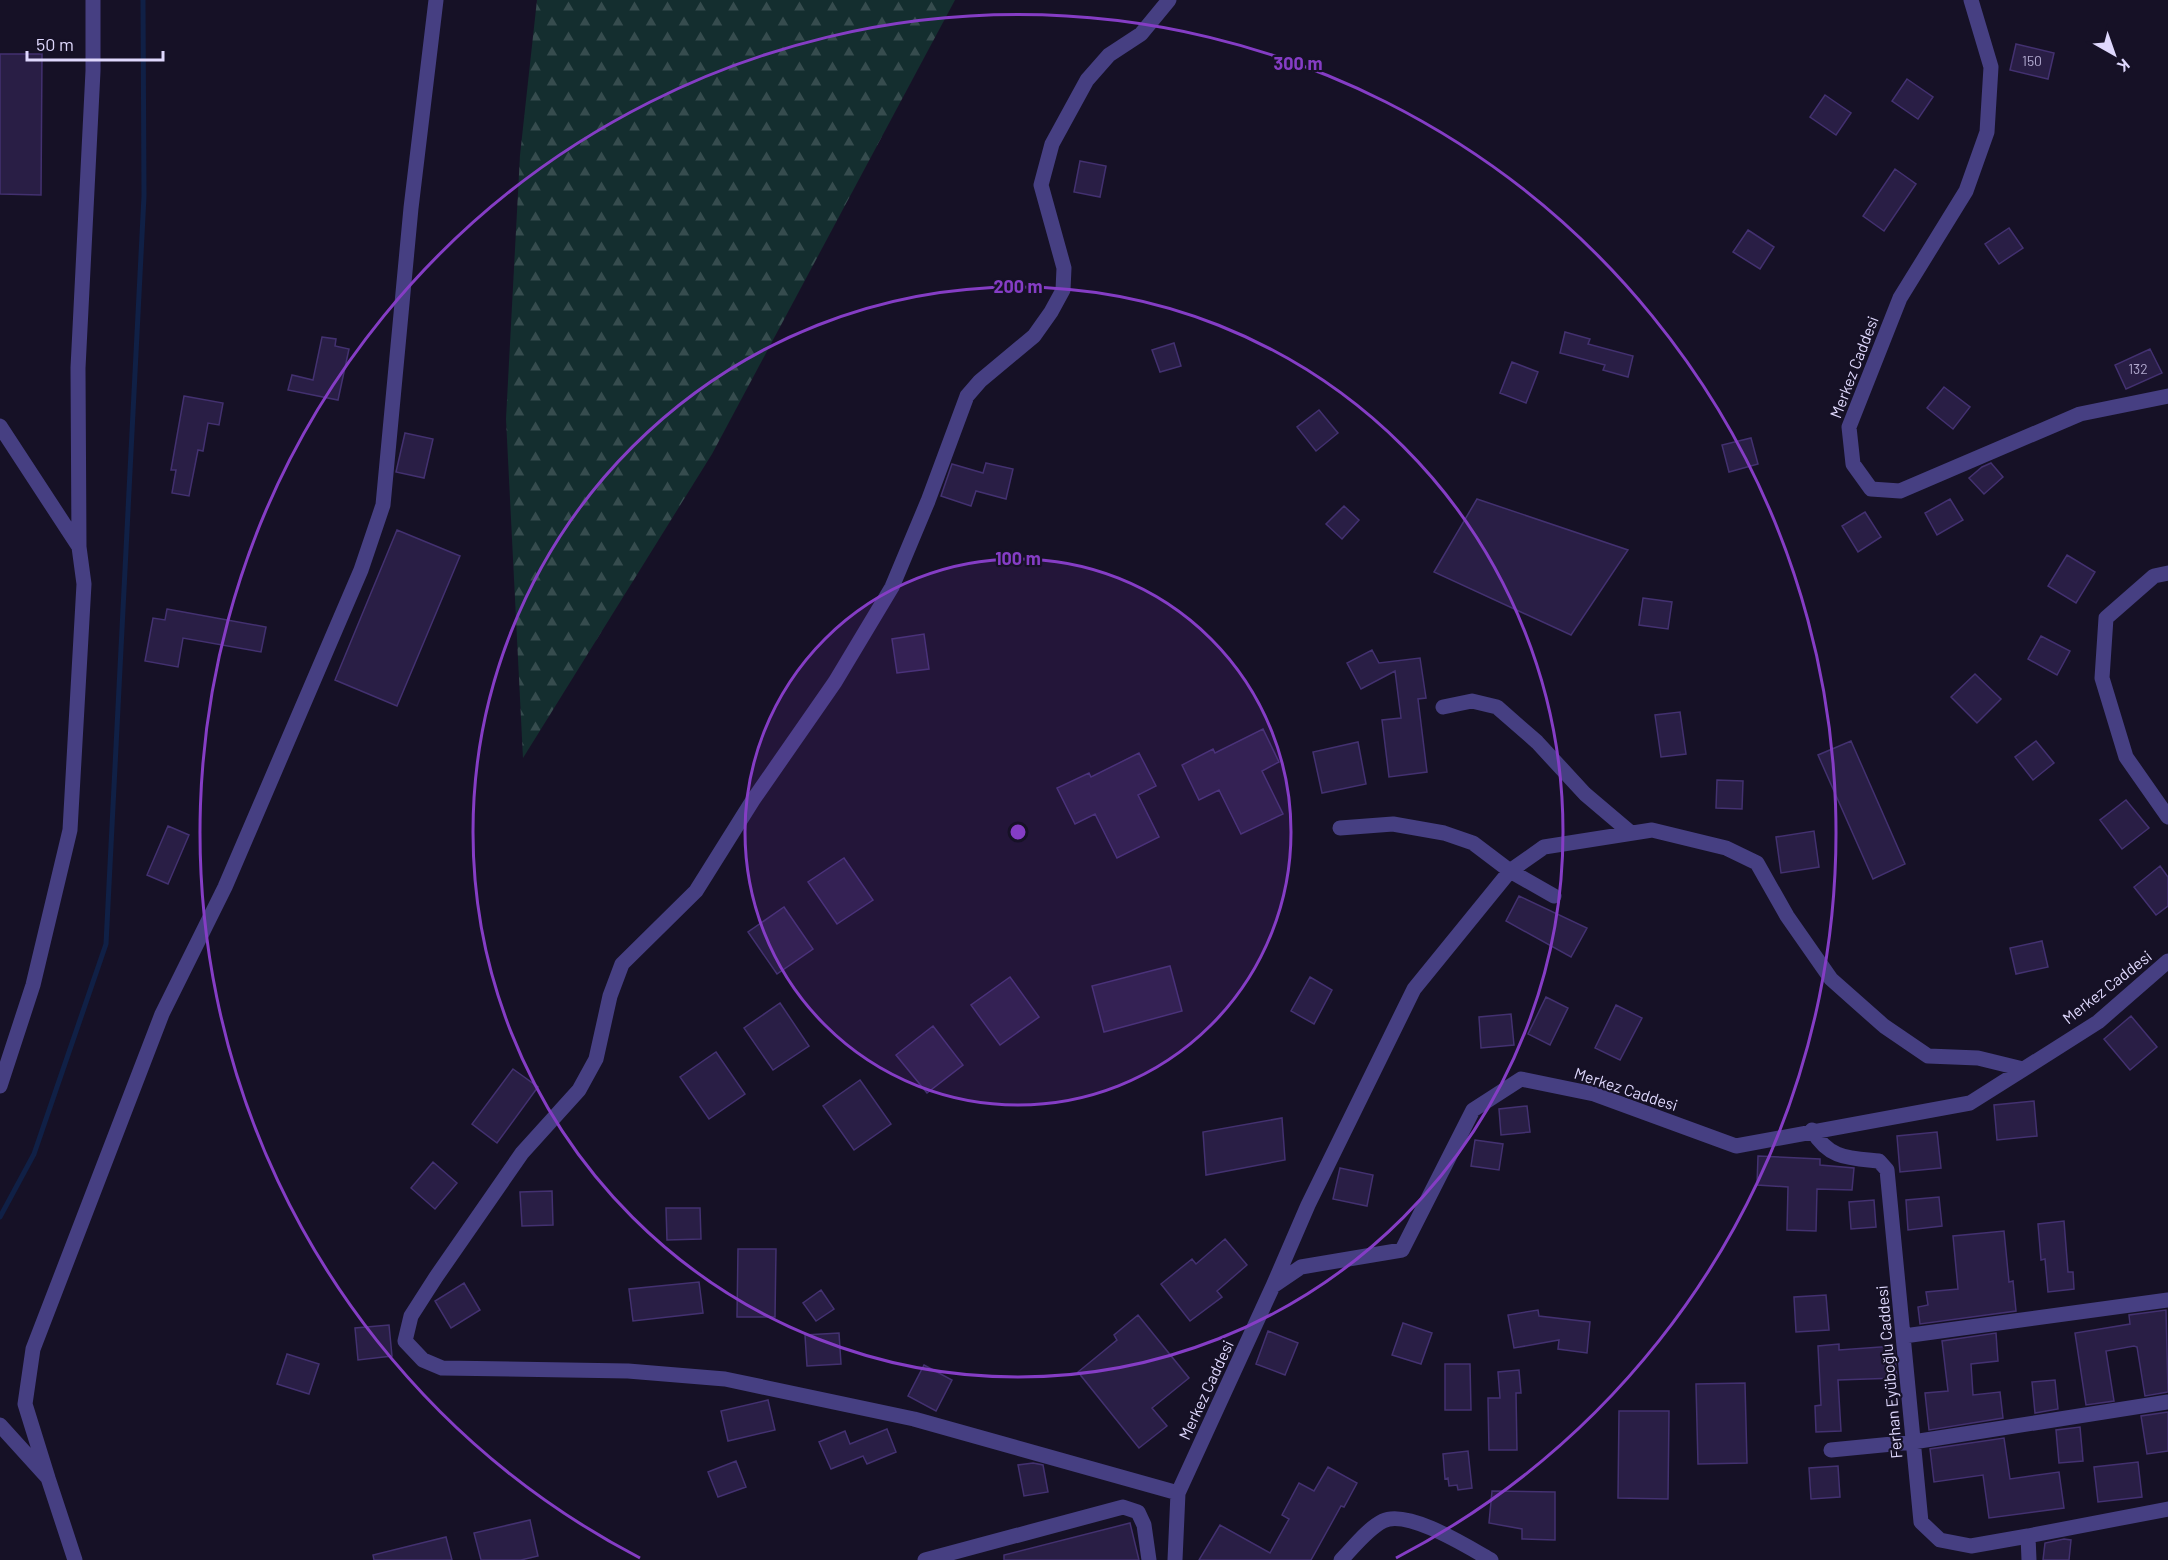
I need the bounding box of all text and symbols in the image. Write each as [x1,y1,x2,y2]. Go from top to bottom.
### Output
scale bar [27,24,164,62]
north arrow [2084,24,2144,84]
text: 50 m [36,33,74,55]
text: 300 m [1274,52,1322,74]
house number: 150 [2022,52,2042,69]
text: K [2114,55,2134,76]
text: 200 m [993,275,1043,297]
street label: Merkez Caddesi [1825,313,1882,421]
house number: 132 [2128,360,2148,377]
text: 100 m [995,547,1041,569]
centre of rings [1008,822,1028,842]
street label: Merkez Caddesi [2058,946,2155,1027]
street label: Merkez Caddesi [1572,1063,1680,1114]
street label: Ferhan Eyüboğlu Caddesi [1871,1285,1906,1459]
street label: Merkez Caddesi [1174,1337,1237,1443]

